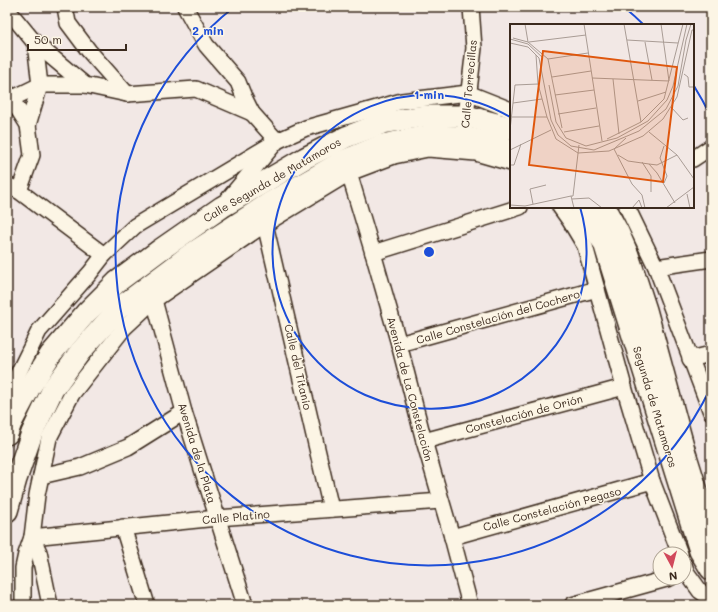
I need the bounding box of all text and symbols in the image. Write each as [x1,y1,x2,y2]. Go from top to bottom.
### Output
text: 2 min [192,22,224,38]
inset map [510,24,694,208]
scale bar [28,26,126,52]
text: 50 m [34,31,62,47]
street label: Calle Torrecillas [457,39,480,129]
text: 1 min [414,86,444,102]
street label: Calle Segunda de Matamoros [200,134,343,225]
centre of rings [422,245,436,259]
street label: Calle Constelación del Cochero [414,286,582,347]
street label: Avenida de La Constelación [384,315,437,463]
street label: Calle del Titanio [281,322,316,412]
street label: Segunda de Matamoros [630,344,681,469]
street label: Constelación de Orión [464,391,584,436]
street label: Avenida de la Plata [175,401,220,505]
street label: Calle Constelación Pegaso [481,483,623,534]
street label: Calle Platino [202,506,271,527]
north arrow [652,546,692,586]
text: N [668,568,678,584]

